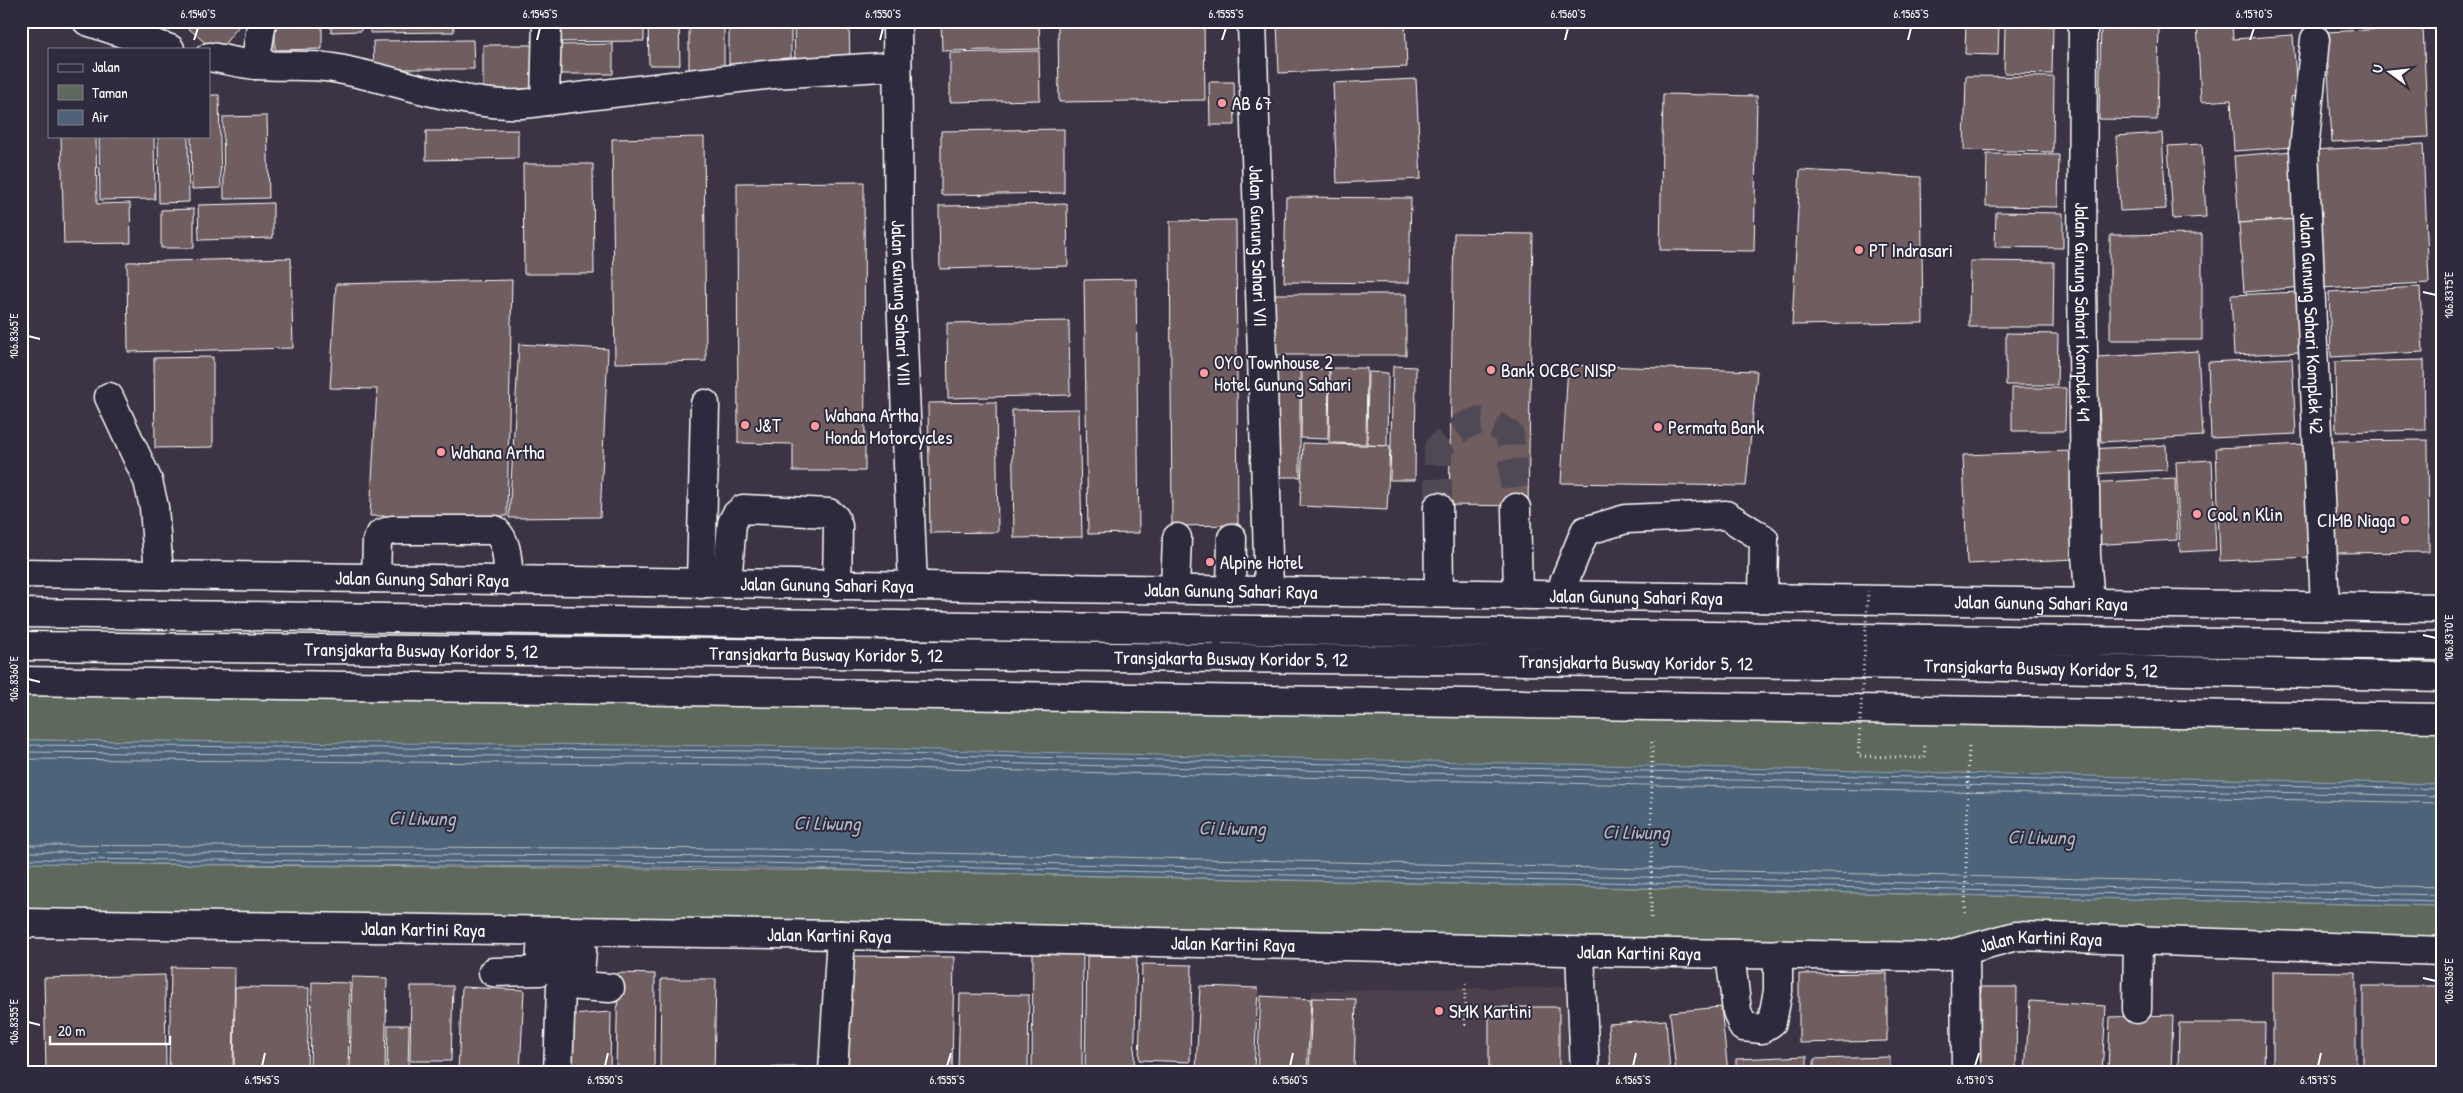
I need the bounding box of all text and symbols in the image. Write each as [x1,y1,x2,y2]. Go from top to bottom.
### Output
text: 6.1540°S [181,5,216,22]
text: 6.1545°S [523,5,558,22]
text: 6.1550°S [865,5,901,22]
text: 6.1555°S [1208,5,1244,22]
text: 6.1560°S [1550,5,1586,22]
text: 6.1565°S [1894,5,1929,22]
text: 6.1570°S [2236,5,2273,22]
legend [48,48,210,138]
north arrow [2366,48,2416,98]
text: Jalan [92,56,120,77]
text: U [2367,62,2387,75]
text: Taman [92,82,128,103]
place label: AB 67 [1232,90,1272,116]
marker: AB 67 [1216,97,1228,109]
text: Air [92,106,109,127]
street label: Jalan Gunung Sahari VII [1243,165,1274,327]
street label: Jalan Gunung Sahari Komplek 41 [2069,202,2097,422]
street label: Jalan Gunung Sahari Komplek 42 [2294,212,2330,435]
street label: Jalan Gunung Sahari VIII [886,220,918,386]
place label: PT Indrasari [1869,237,1953,263]
marker: PT Indrasari [1853,244,1865,256]
text: 106.8375°E [2440,271,2457,318]
text: 106.8365°E [5,313,22,359]
place label: OYO Townhouse 2 Hotel Gunung Sahari [1214,349,1352,397]
place label: Bank OCBC NISP [1501,357,1617,383]
marker: Bank OCBC NISP [1485,364,1497,376]
marker: OYO Townhouse 2 Hotel Gunung Sahari [1198,367,1210,379]
place label: Wahana Artha Honda Motorcycles [825,402,953,450]
place label: J&T [755,412,782,438]
place label: Permata Bank [1668,414,1764,440]
marker: J&T [739,419,751,431]
marker: Wahana Artha Honda Motorcycles [809,420,821,432]
marker: Permata Bank [1652,421,1664,433]
place label: Wahana Artha [451,439,545,465]
marker: Wahana Artha [435,446,447,458]
place label: Cool n Klin [2207,501,2283,527]
place label: CIMB Niaga [2317,507,2396,533]
marker: Cool n Klin [2191,508,2203,520]
marker: CIMB Niaga [2399,514,2411,526]
place label: Alpine Hotel [1220,549,1304,575]
marker: Alpine Hotel [1204,556,1216,568]
street label: Jalan Gunung Sahari Raya [335,564,509,593]
street label: Jalan Gunung Sahari Raya [740,570,914,599]
street label: Jalan Gunung Sahari Raya [1144,576,1318,605]
street label: Jalan Gunung Sahari Raya [1549,582,1723,611]
street label: Jalan Gunung Sahari Raya [1954,588,2128,617]
text: 106.8370°E [2440,614,2457,662]
street label: Transjakarta Busway Koridor 5, 12 [304,636,538,664]
street label: Transjakarta Busway Koridor 5, 12 [709,640,943,668]
street label: Transjakarta Busway Koridor 5, 12 [1114,644,1348,672]
street label: Transjakarta Busway Koridor 5, 12 [1519,648,1753,676]
street label: Transjakarta Busway Koridor 5, 12 [1924,652,2158,683]
text: 106.8360°E [5,655,22,702]
water label: Ci Liwung [388,803,457,833]
water label: Ci Liwung [793,808,862,838]
water label: Ci Liwung [1198,813,1267,843]
water label: Ci Liwung [1602,817,1671,847]
water label: Ci Liwung [2007,822,2076,852]
street label: Jalan Kartini Raya [361,915,486,943]
street label: Jalan Kartini Raya [767,921,892,949]
street label: Jalan Kartini Raya [1976,923,2103,959]
street label: Jalan Kartini Raya [1170,929,1296,958]
street label: Jalan Kartini Raya [1576,938,1702,966]
text: 106.8365°E [2440,958,2457,1004]
text: 106.8355°E [5,998,22,1045]
place label: SMK Kartini [1449,998,1532,1024]
marker: SMK Kartini [1433,1005,1445,1017]
scale bar [50,1013,170,1045]
text: 20 m [58,1020,85,1041]
text: 6.1545°S [245,1071,280,1088]
text: 6.1550°S [587,1071,623,1088]
text: 6.1555°S [929,1071,965,1088]
text: 6.1560°S [1272,1071,1308,1088]
text: 6.1565°S [1616,1071,1651,1088]
text: 6.1570°S [1957,1071,1994,1088]
text: 6.1575°S [2300,1071,2337,1088]

